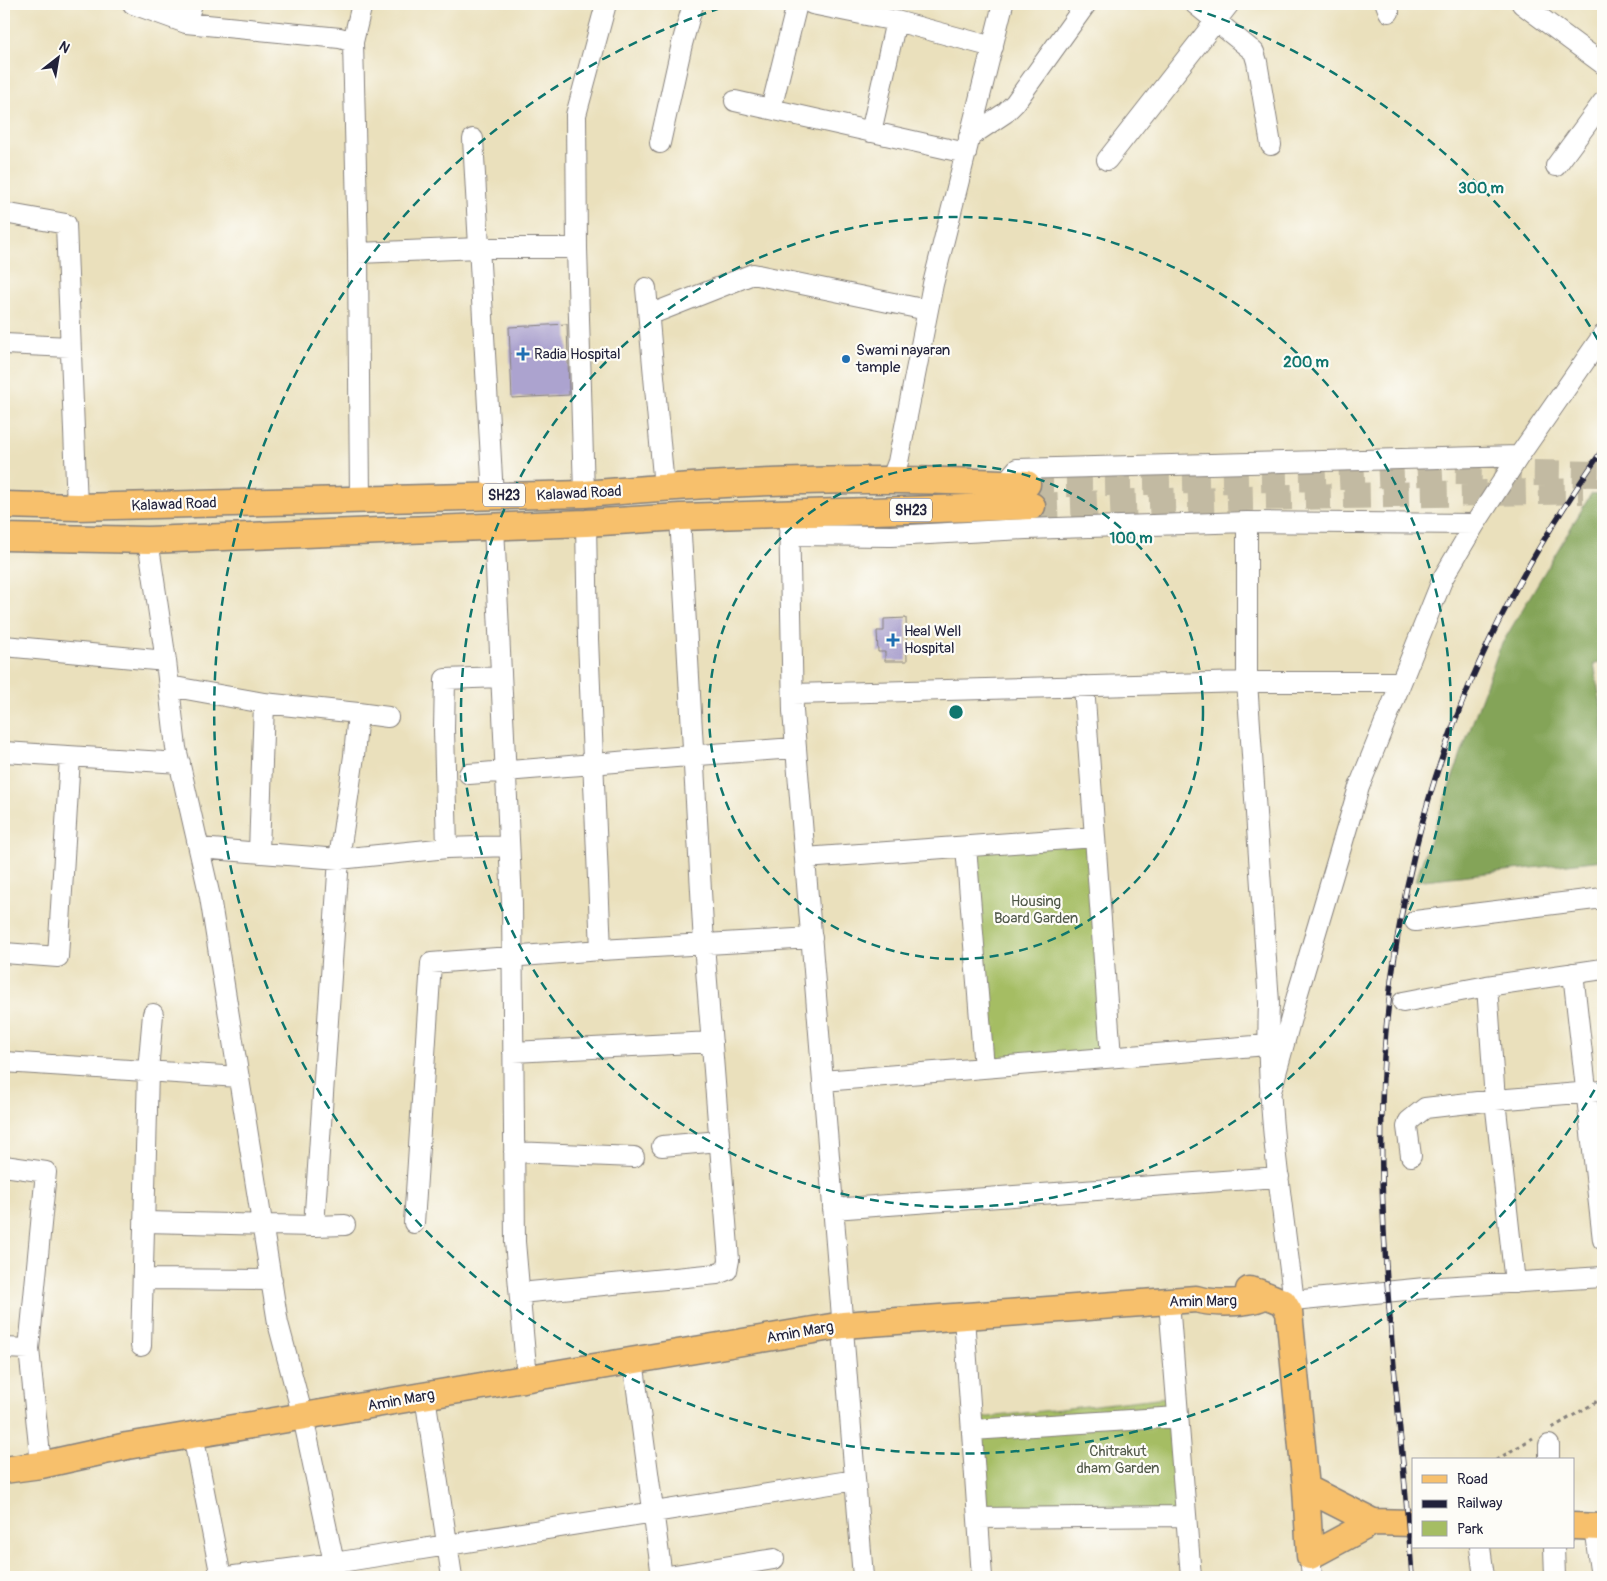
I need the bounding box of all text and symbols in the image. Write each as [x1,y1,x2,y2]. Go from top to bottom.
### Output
north arrow [32,32,82,82]
text: N [56,38,73,57]
text: 300 m [1458,179,1504,198]
place label: Swami nayaran tample [855,341,950,377]
place label: Radia Hospital [534,345,621,364]
marker: Radia Hospital [516,347,530,361]
marker: Swami nayaran tample [840,353,852,365]
text: 200 m [1283,353,1329,372]
street label: Kalawad Road [536,482,622,505]
road number: SH23 [483,484,525,506]
street label: Kalawad Road [131,494,217,515]
road number: SH23 [890,498,932,522]
text: 100 m [1110,529,1152,548]
place label: Heal Well Hospital [904,622,961,658]
marker: Heal Well Hospital [886,633,900,647]
centre of rings [947,703,965,721]
park label: Housing Board Garden [994,892,1078,928]
street label: Amin Marg [1169,1291,1237,1312]
street label: Amin Marg [765,1317,835,1348]
street label: Amin Marg [366,1385,436,1416]
park label: Chitrakut dham Garden [1077,1442,1160,1478]
legend [1412,1458,1574,1548]
text: Road [1457,1470,1488,1489]
text: Railway [1457,1494,1503,1513]
text: Park [1457,1520,1484,1539]

